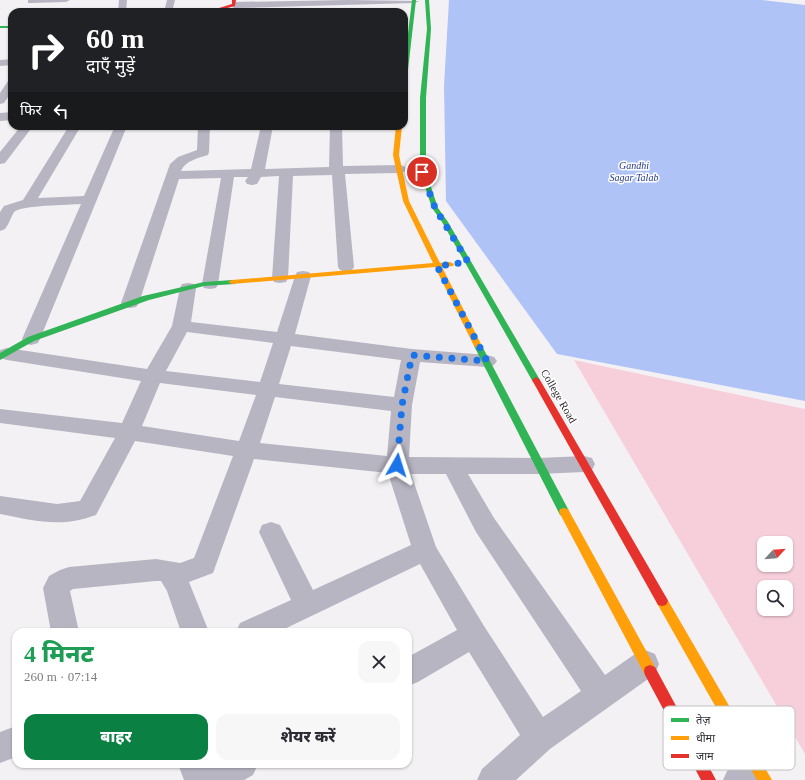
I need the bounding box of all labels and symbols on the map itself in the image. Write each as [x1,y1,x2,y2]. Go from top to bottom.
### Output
pin [405,155,439,189]
water label: Gandhi Sagar Talab [610,160,658,183]
street label: College Road [539,367,579,425]
position arrow [376,444,418,486]
north arrow [757,536,793,572]
legend [663,706,795,770]
text: तेज़ [696,714,711,726]
text: धीमा [696,732,715,744]
text: जाम [696,750,714,762]

